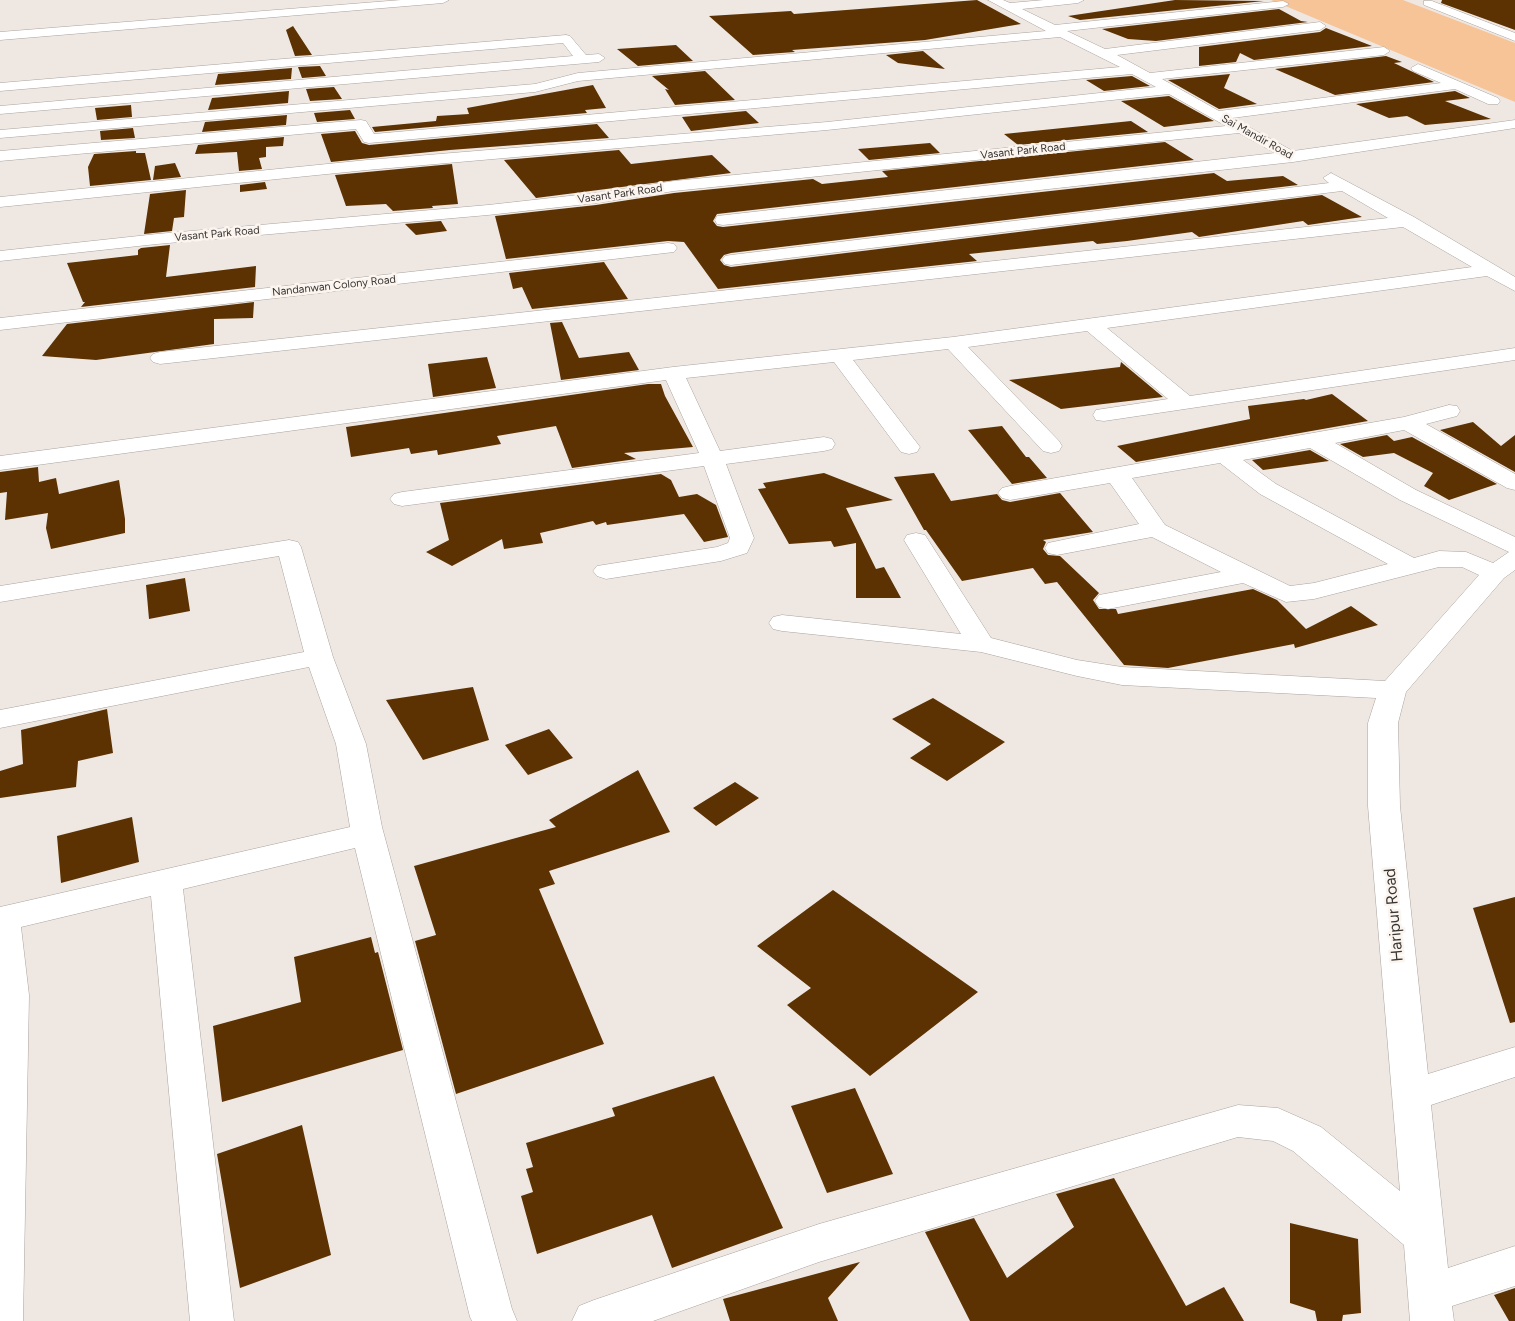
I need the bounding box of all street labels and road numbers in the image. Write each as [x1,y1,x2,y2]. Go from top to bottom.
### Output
street label: Sai Mandir Road [1219,112,1295,162]
street label: Vasant Park Road [980,140,1066,162]
street label: Vasant Park Road [577,182,663,206]
street label: Vasant Park Road [174,224,260,244]
street label: Nandanwan Colony Road [271,273,397,299]
street label: Haripur Road [1380,867,1408,963]

